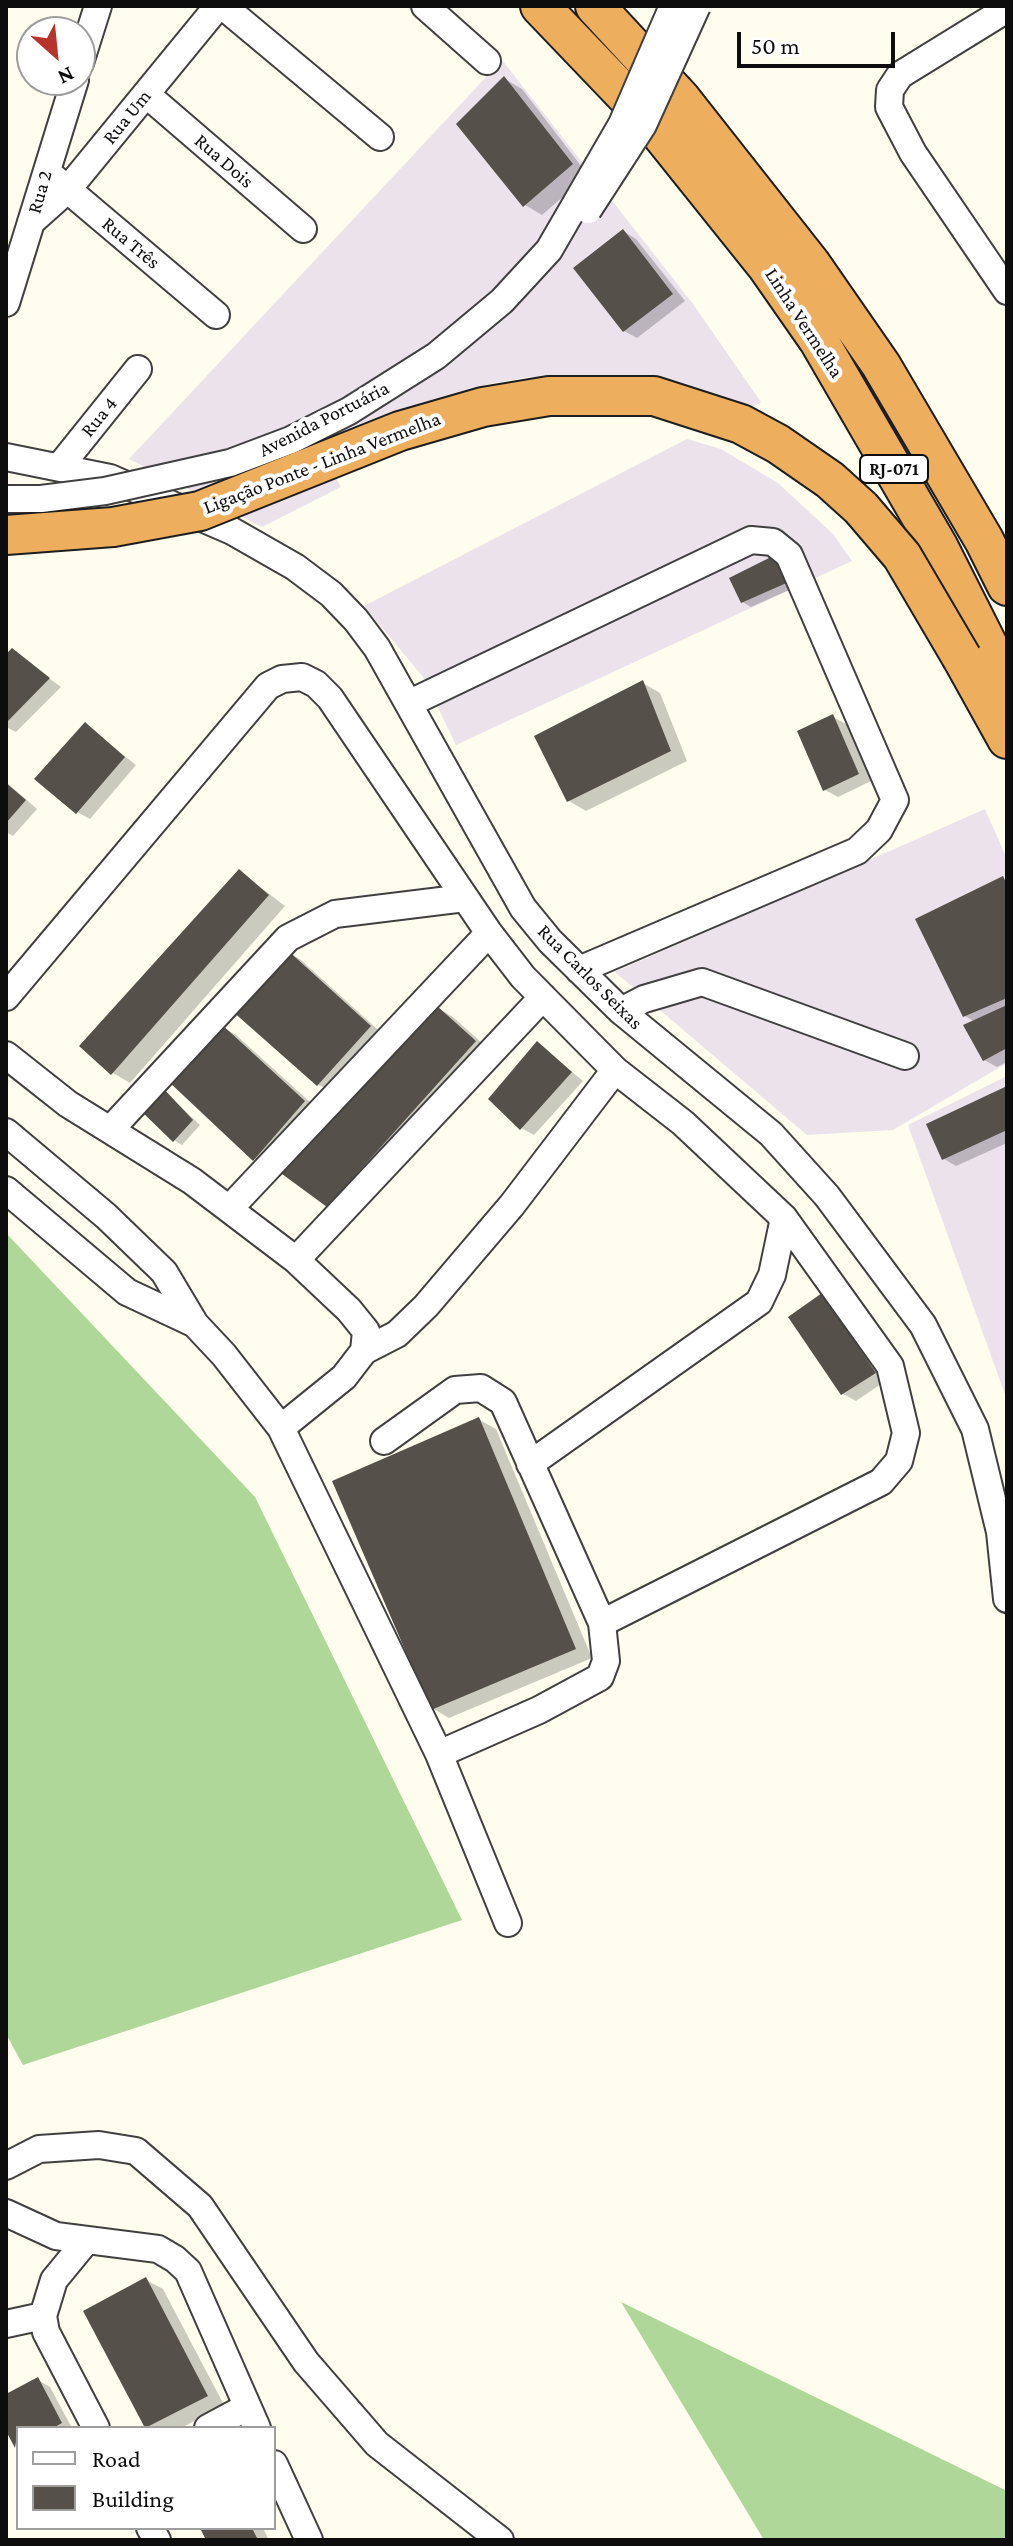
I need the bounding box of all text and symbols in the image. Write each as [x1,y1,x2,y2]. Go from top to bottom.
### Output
north arrow [16,16,96,96]
scale bar [741,16,899,66]
text: 50 m [751,32,800,59]
text: N [54,62,79,91]
street label: Rua Um [98,85,156,149]
street label: Rua Dois [189,129,259,193]
street label: Rua 2 [22,168,58,216]
street label: Rua Três [97,212,165,274]
street label: Linha Vermelha [760,264,848,382]
street label: Avenida Portuária [255,376,393,462]
street label: Rua 4 [76,392,122,442]
street label: Ligação Ponte - Linha Vermelha [200,407,444,519]
road number: RJ-071 [860,455,928,483]
street label: Rua Carlos Seixas [532,919,648,1035]
legend [16,2426,276,2530]
text: Road [92,2445,141,2472]
text: Building [92,2485,174,2512]

